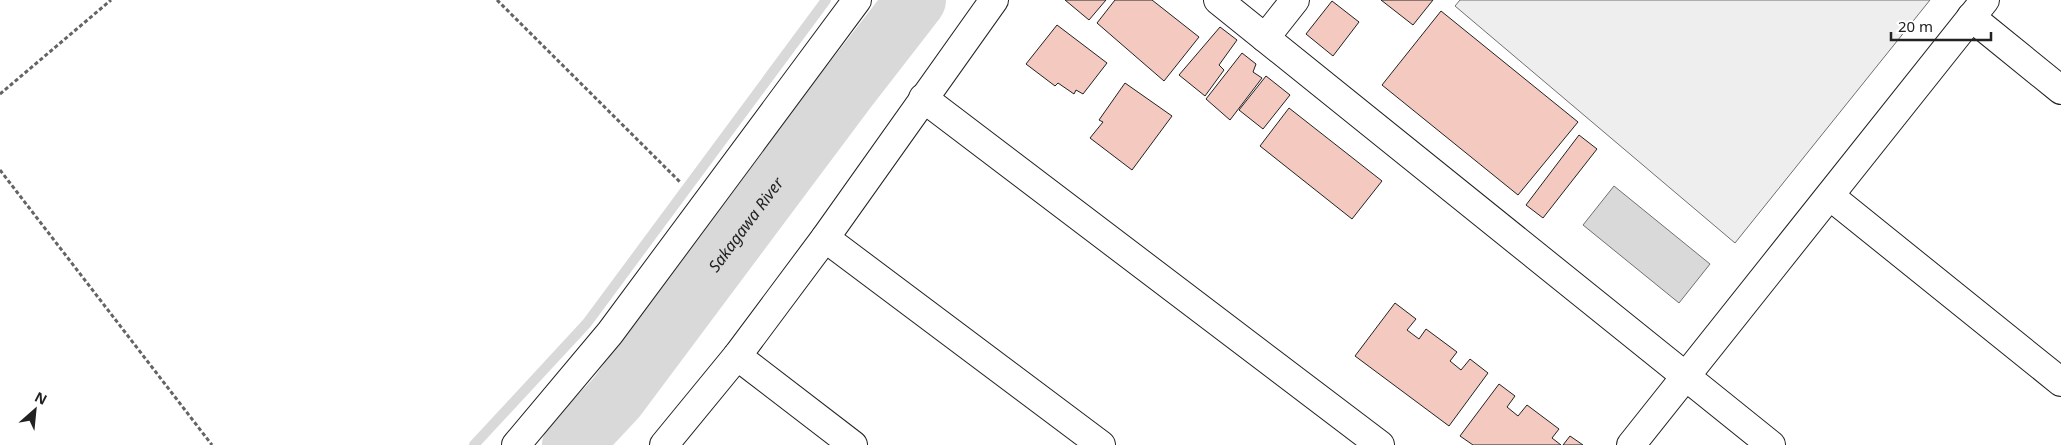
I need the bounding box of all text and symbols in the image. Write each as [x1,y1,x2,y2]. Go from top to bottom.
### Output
scale bar [1891,10,1991,42]
text: 20 m [1898,16,1933,36]
water label: Sakagawa River [703,172,789,276]
north arrow [10,385,60,435]
text: N [32,387,51,409]

